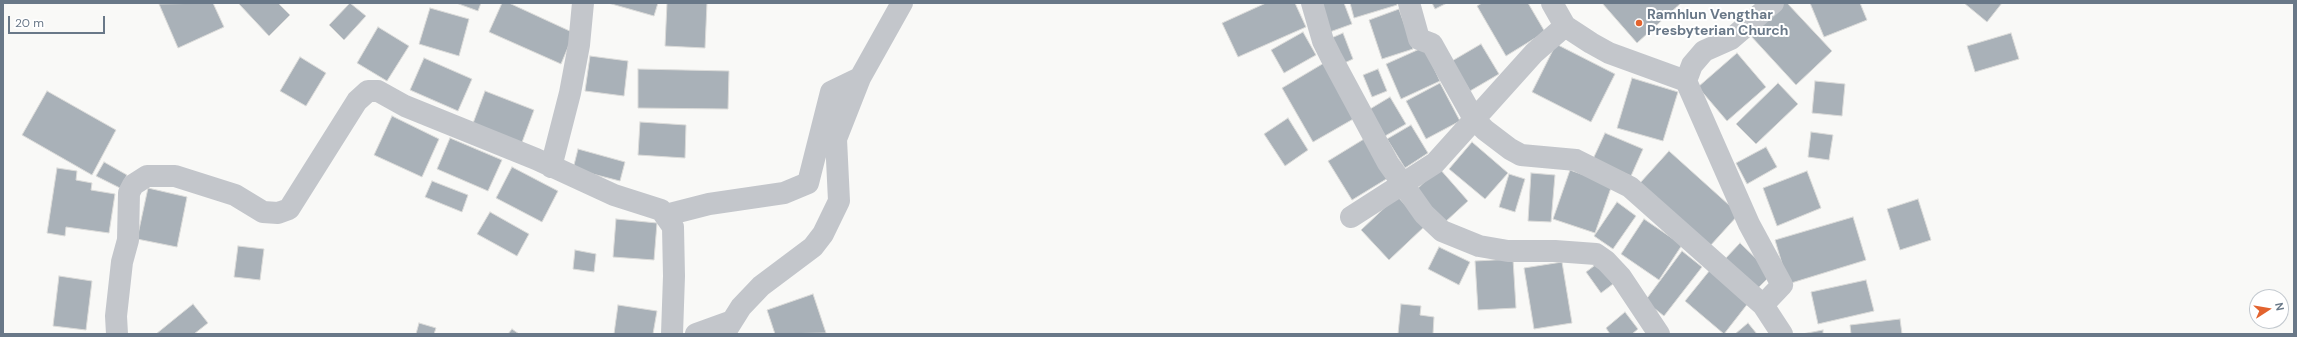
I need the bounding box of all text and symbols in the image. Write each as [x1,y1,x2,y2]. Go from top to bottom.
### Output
place label: Ramhlun Vengthar Presbyterian Church [1647,7,1788,40]
scale bar [10,8,107,34]
text: 20 m [15,15,44,31]
marker: Ramhlun Vengthar Presbyterian Church [1634,18,1644,28]
north arrow [2249,289,2289,329]
text: N [2272,301,2287,312]

